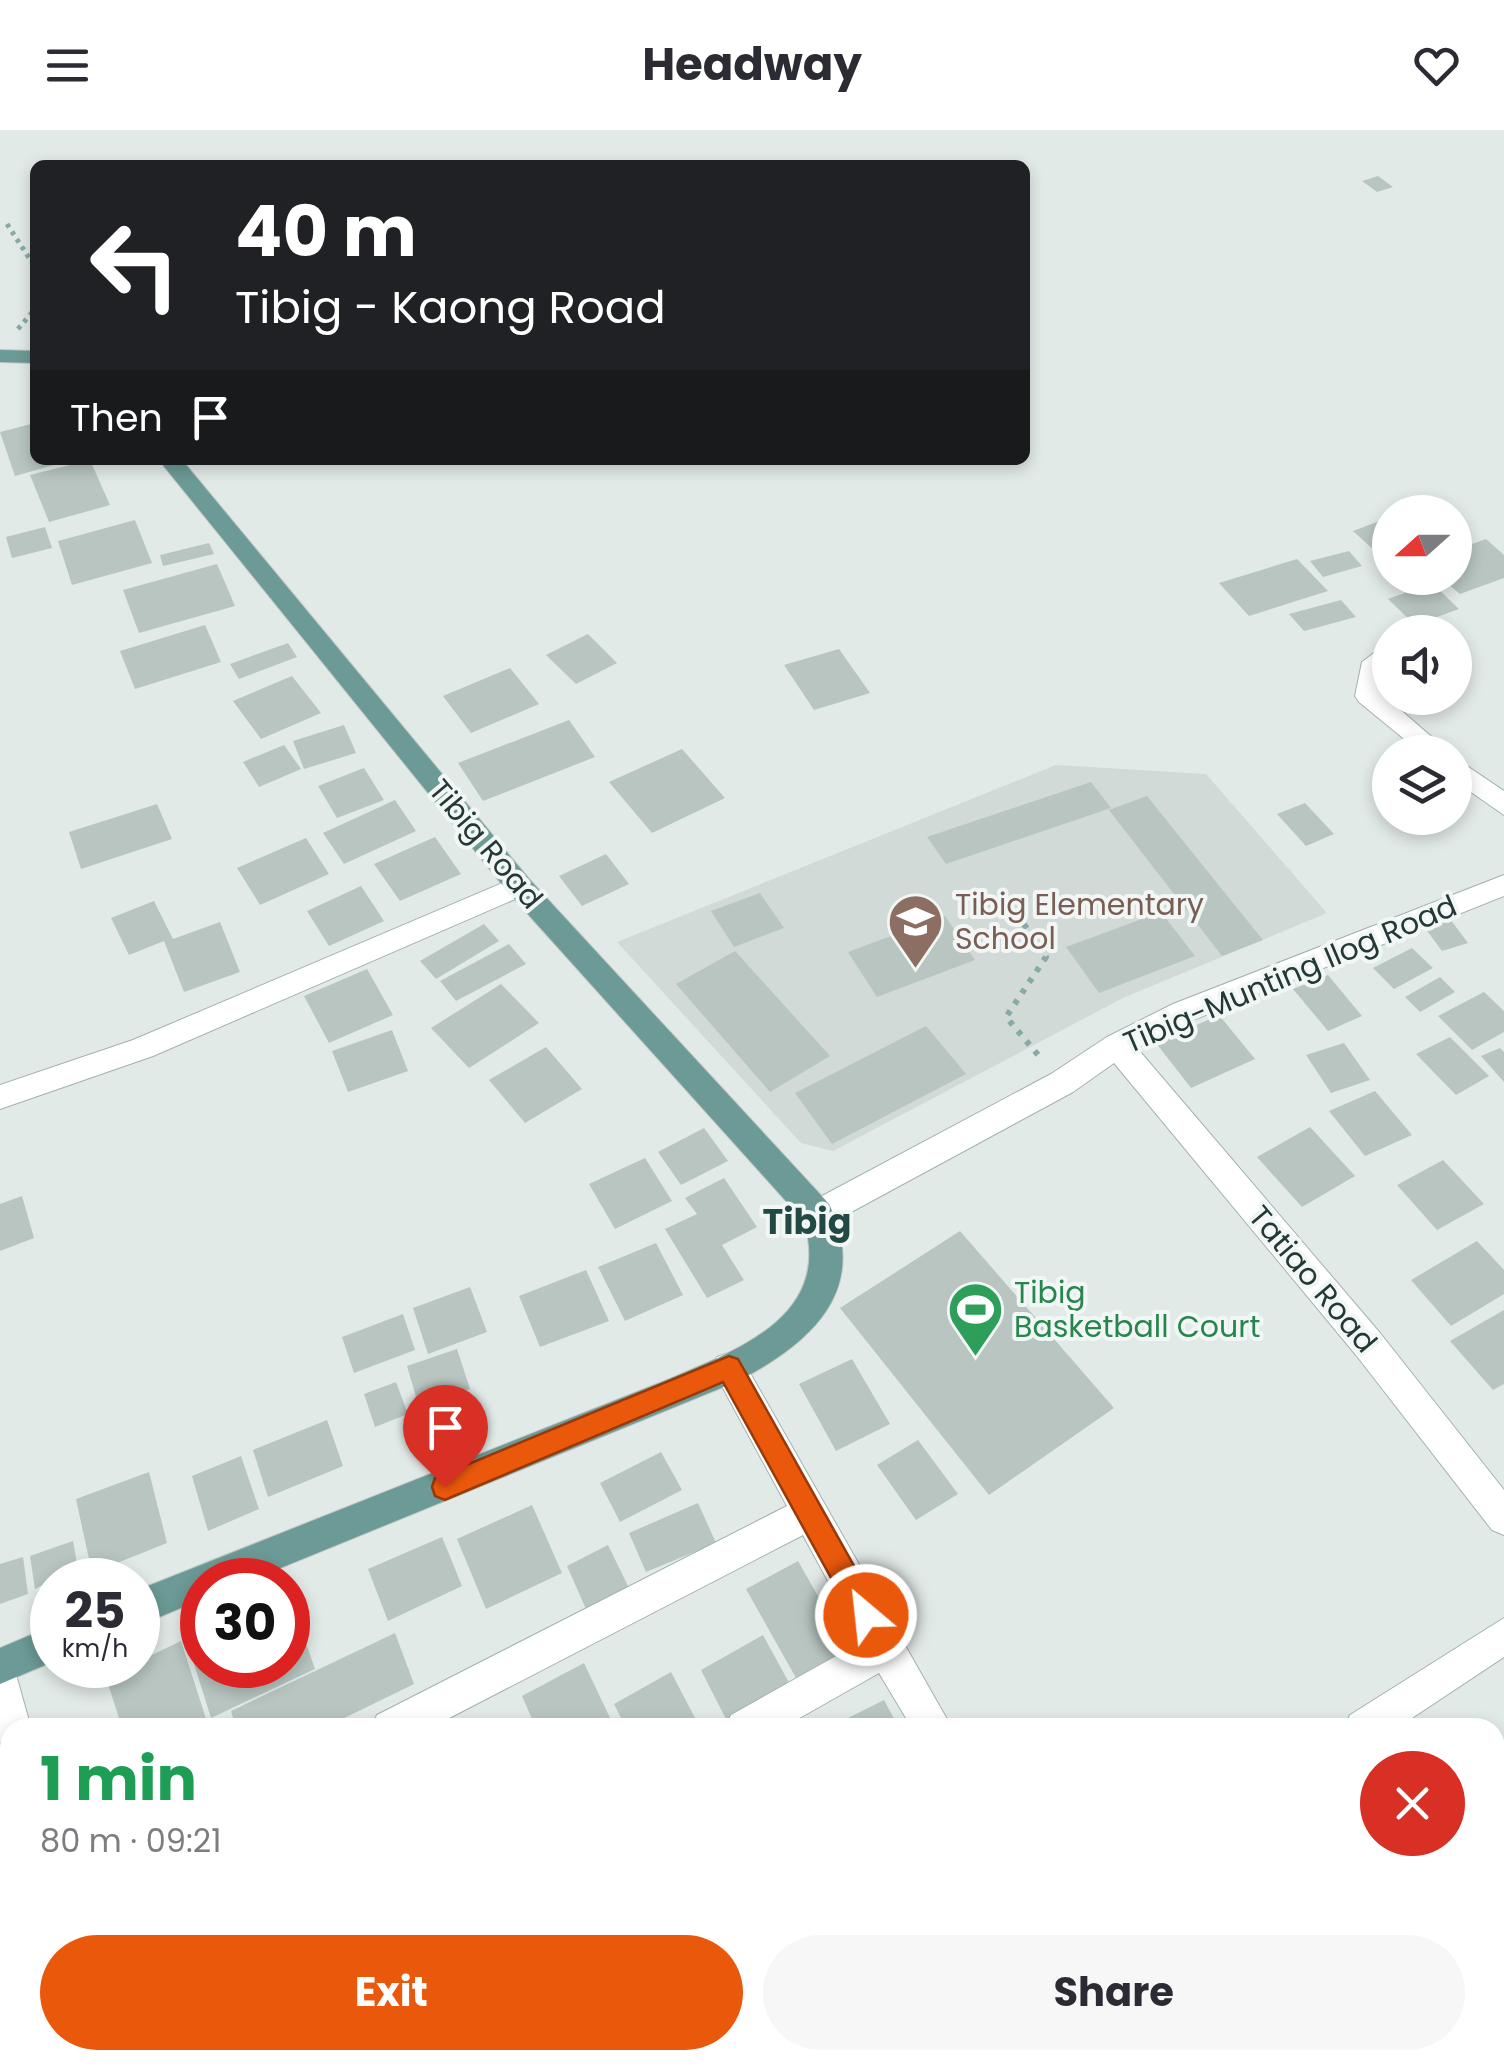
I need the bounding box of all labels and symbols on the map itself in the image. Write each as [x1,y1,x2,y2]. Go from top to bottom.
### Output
north arrow [1372,495,1472,595]
street label: Tibig Road [419,770,553,918]
place label: Tibig Elementary School [955,883,1204,960]
street label: Tibig-Munting Ilog Road [1117,884,1463,1064]
school or university icon: Tibig Elementary School [886,891,946,970]
street label: Tatiao Road [1239,1196,1387,1362]
district label: Tibig [763,1197,851,1246]
place label: Tibig Basketball Court [1014,1271,1260,1348]
sports icon: Tibig Basketball Court [945,1279,1005,1358]
pin [403,1385,488,1488]
speed limit sign: 30 [180,1558,310,1688]
position arrow [814,1563,918,1667]

